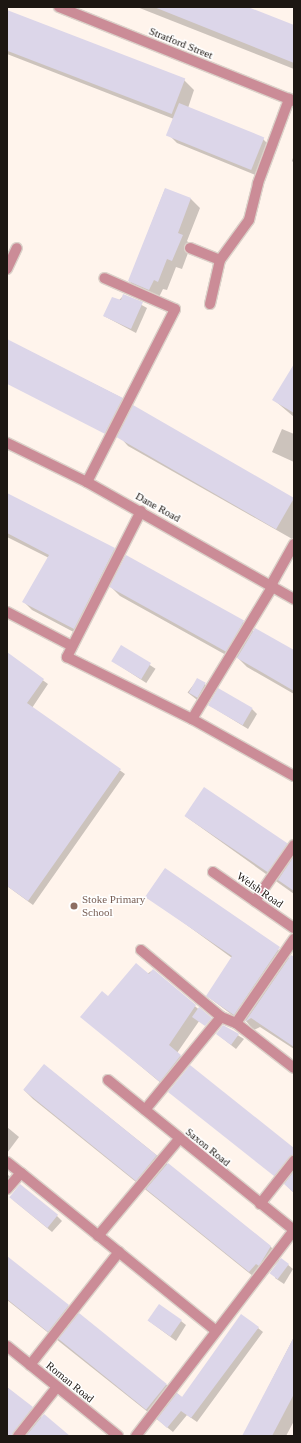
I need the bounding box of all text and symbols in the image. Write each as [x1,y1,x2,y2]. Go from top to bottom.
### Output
street label: Stratford Street [147,24,215,62]
street label: Dane Road [133,489,183,525]
street label: Welsh Road [234,869,286,911]
place label: Stoke Primary School [82,893,145,919]
marker: Stoke Primary School [69,901,79,911]
street label: Saxon Road [183,1125,233,1169]
street label: Roman Road [43,1359,97,1405]

